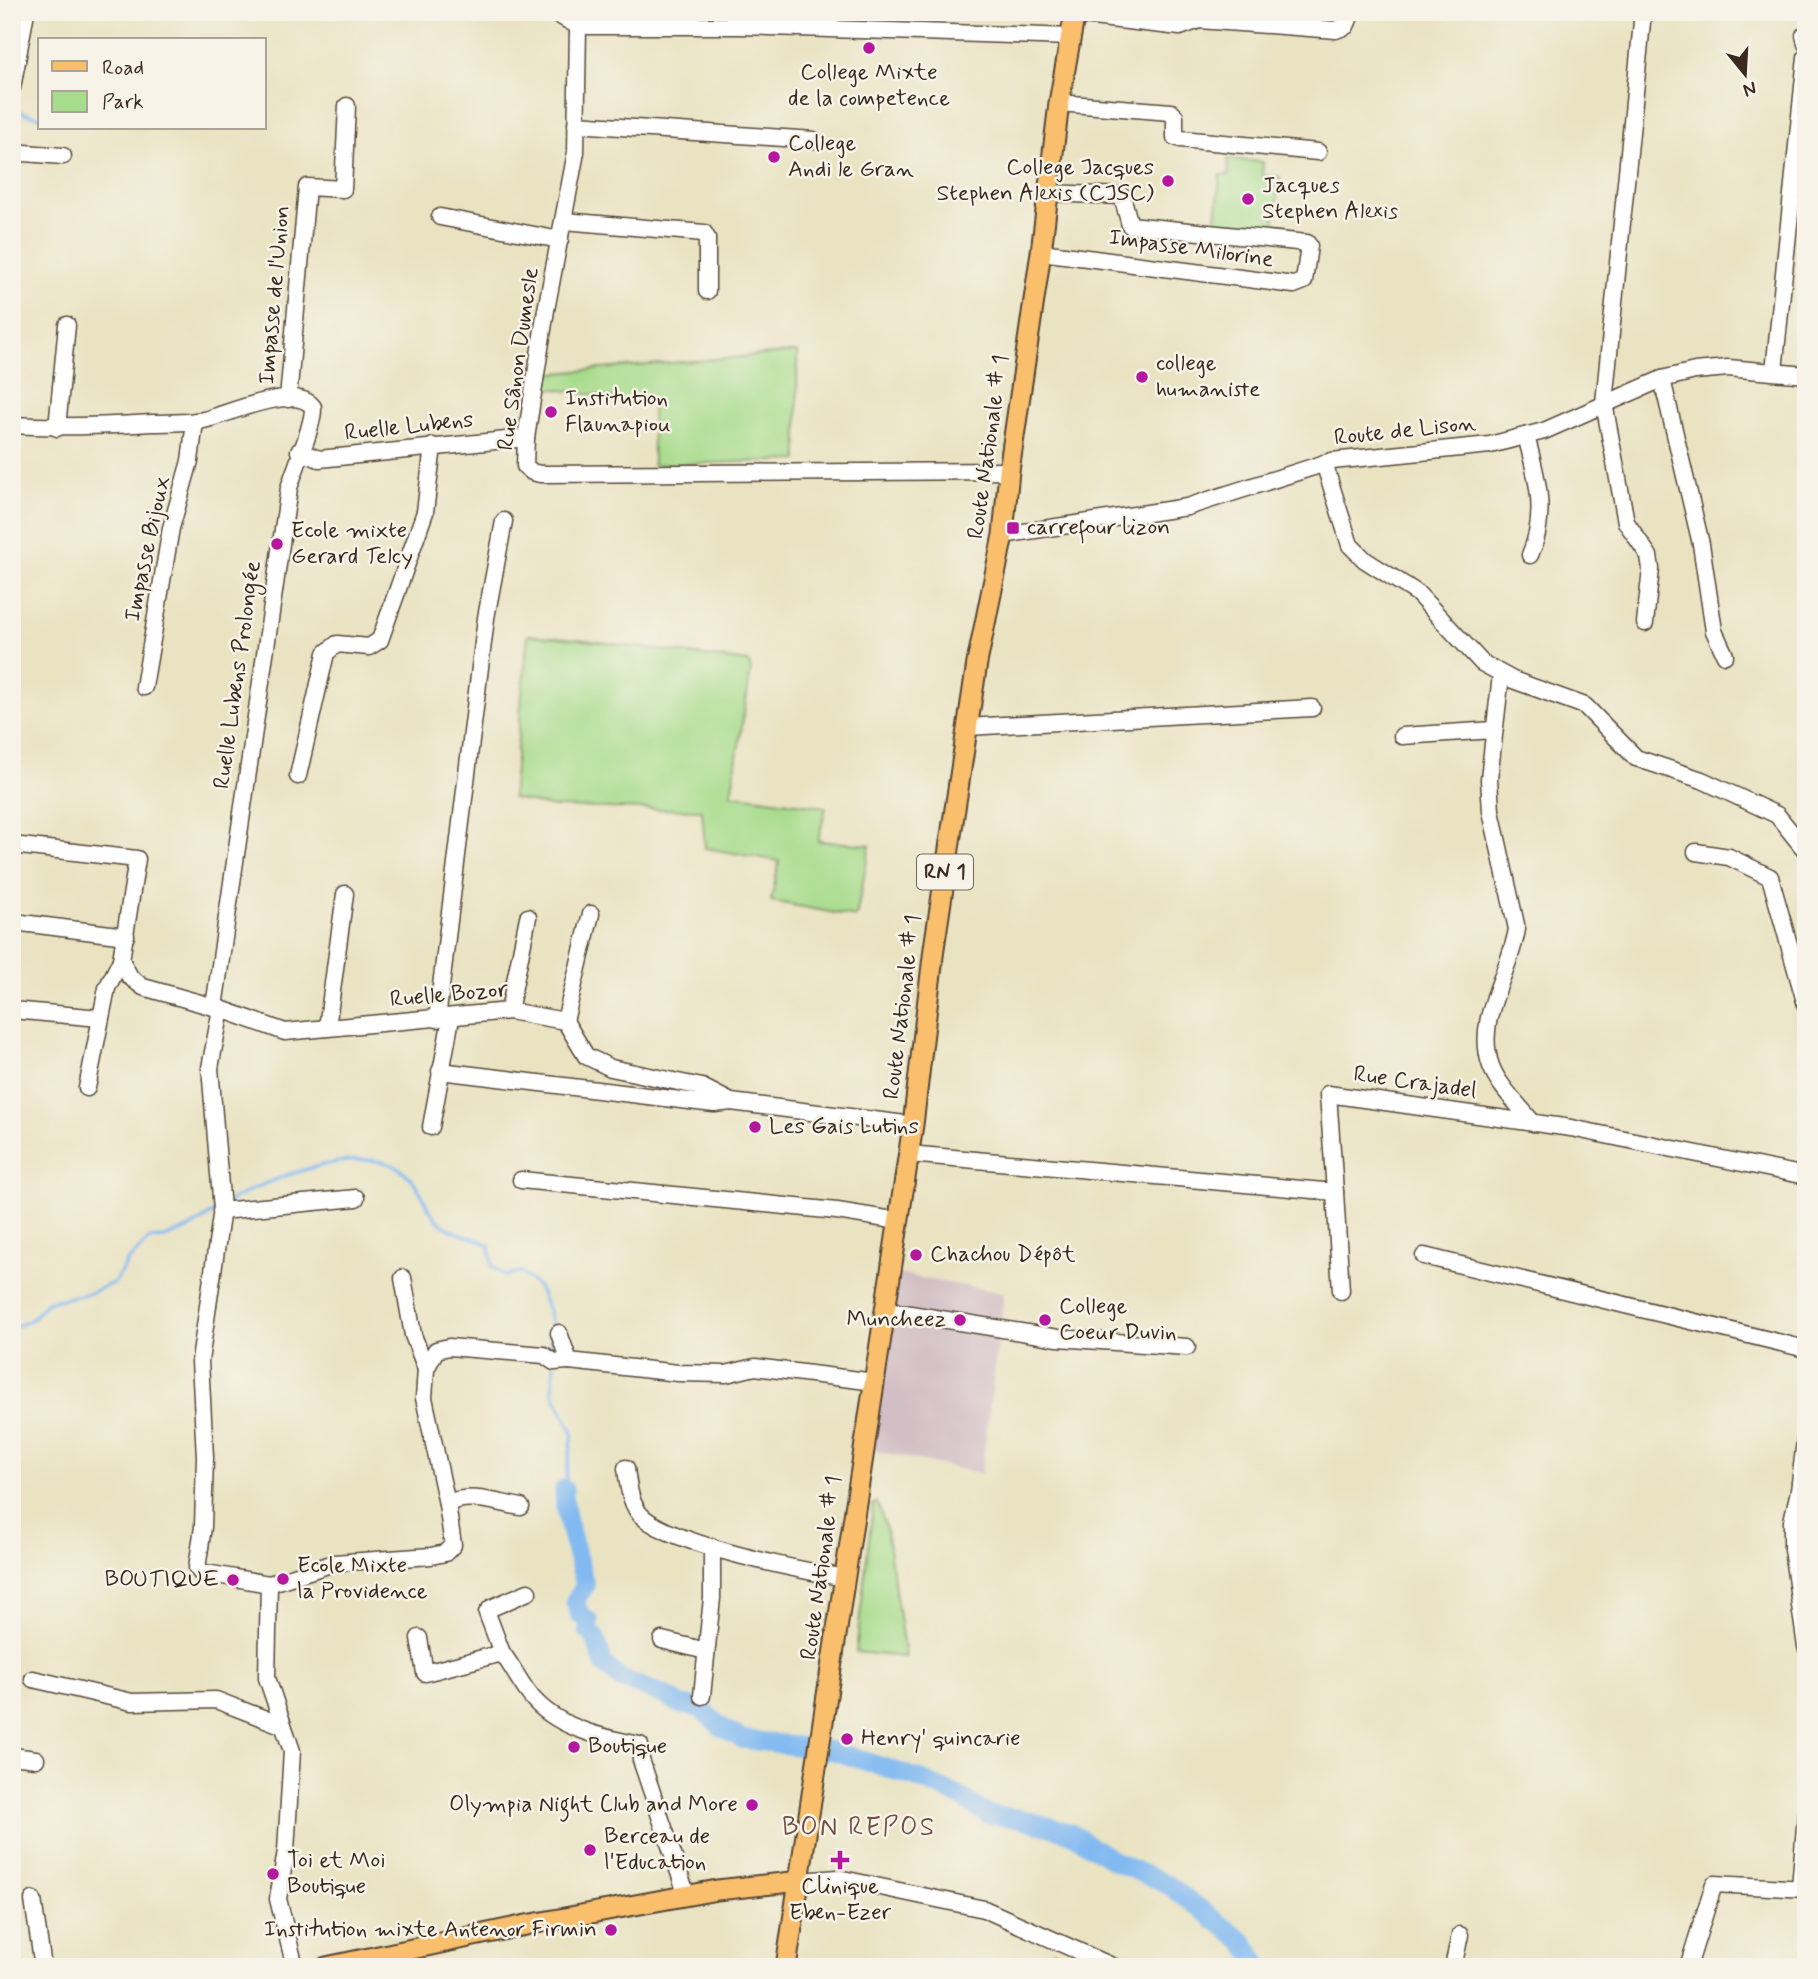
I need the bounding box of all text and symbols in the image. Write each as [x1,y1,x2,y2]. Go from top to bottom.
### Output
legend [38,38,266,130]
north arrow [1710,38,1780,108]
marker: College Mixte de la competence [861,40,877,56]
text: Road [102,54,144,82]
place label: College Mixte de la competence [788,58,950,114]
text: N [1740,75,1760,103]
text: Park [102,88,144,116]
place label: College Andi le Gran [788,129,914,185]
marker: College Andi le Gran [766,149,782,165]
place label: College Jacques Stephen Alexis (CJSC) [936,153,1154,209]
place label: Jacques Stephen Alexis [1262,171,1398,227]
marker: College Jacques Stephen Alexis (CJSC) [1160,173,1176,189]
marker: Jacques Stephen Alexis [1240,191,1256,207]
street label: Impasse de l'Union [252,204,298,386]
street label: Impasse Milorine [1107,223,1275,275]
street label: Rue Sânon Dumesle [491,265,547,453]
place label: college humaniste [1156,349,1260,405]
street label: Route Nationale # 1 [961,353,1017,541]
marker: college humaniste [1134,369,1150,385]
place label: Institution Flaunapiou [565,384,671,440]
marker: Institution Flaunapiou [543,404,559,420]
street label: Ruelle Lubens [343,405,475,449]
street label: Route de Lison [1333,409,1477,453]
street label: Impasse Bijoux [118,474,178,624]
place label: carrefour lizon [1027,513,1170,544]
place label: Ecole mixte Gerard Telcy [291,516,413,572]
marker: carrefour lizon [1005,520,1021,536]
marker: Ecole mixte Gerard Telcy [269,536,285,552]
street label: Ruelle Lubens Prolongée [207,559,271,791]
road number: RN 1 [917,854,973,890]
street label: Route Nationale # 1 [877,913,929,1101]
street label: Ruelle Bozor [389,975,509,1015]
street label: Rue Crajadel [1351,1060,1479,1106]
place label: Les Gais Lutins [769,1112,919,1142]
marker: Les Gais Lutins [747,1119,763,1135]
place label: Chachou Dépôt [930,1240,1076,1270]
marker: Chachou Dépôt [908,1247,924,1263]
place label: College Coeur Duvin [1059,1292,1177,1348]
place label: Muncheez [846,1305,946,1335]
marker: Muncheez [952,1312,968,1328]
marker: College Coeur Duvin [1037,1312,1053,1328]
street label: Route Nationale # 1 [794,1474,850,1662]
place label: Ecole Mixte la Providence [297,1551,428,1607]
place label: BOUTIQUE [104,1565,219,1595]
marker: Ecole Mixte la Providence [275,1571,291,1587]
marker: BOUTIQUE [225,1572,241,1588]
place label: Henry' quincarie [861,1724,1021,1754]
marker: Henry' quincarie [839,1731,855,1747]
place label: Boutique [588,1732,667,1762]
marker: Boutique [566,1739,582,1755]
place label: Olympia Night Club and More [449,1790,738,1822]
marker: Olympia Night Club and More [744,1797,760,1813]
district label: BON REPOS [782,1811,936,1845]
place label: Berceau de l'Education [604,1822,710,1878]
marker: Berceau de l'Education [582,1842,598,1858]
place label: Toi et Moi Boutique [287,1846,386,1902]
marker: Clinique Eben-Ezer [830,1850,850,1870]
marker: Toi et Moi Boutique [265,1866,281,1882]
place label: Clinique Eben-Ezer [789,1872,892,1928]
place label: Institution mixte Antenor Firmin [264,1915,597,1945]
marker: Institution mixte Antenor Firmin [603,1922,619,1938]

